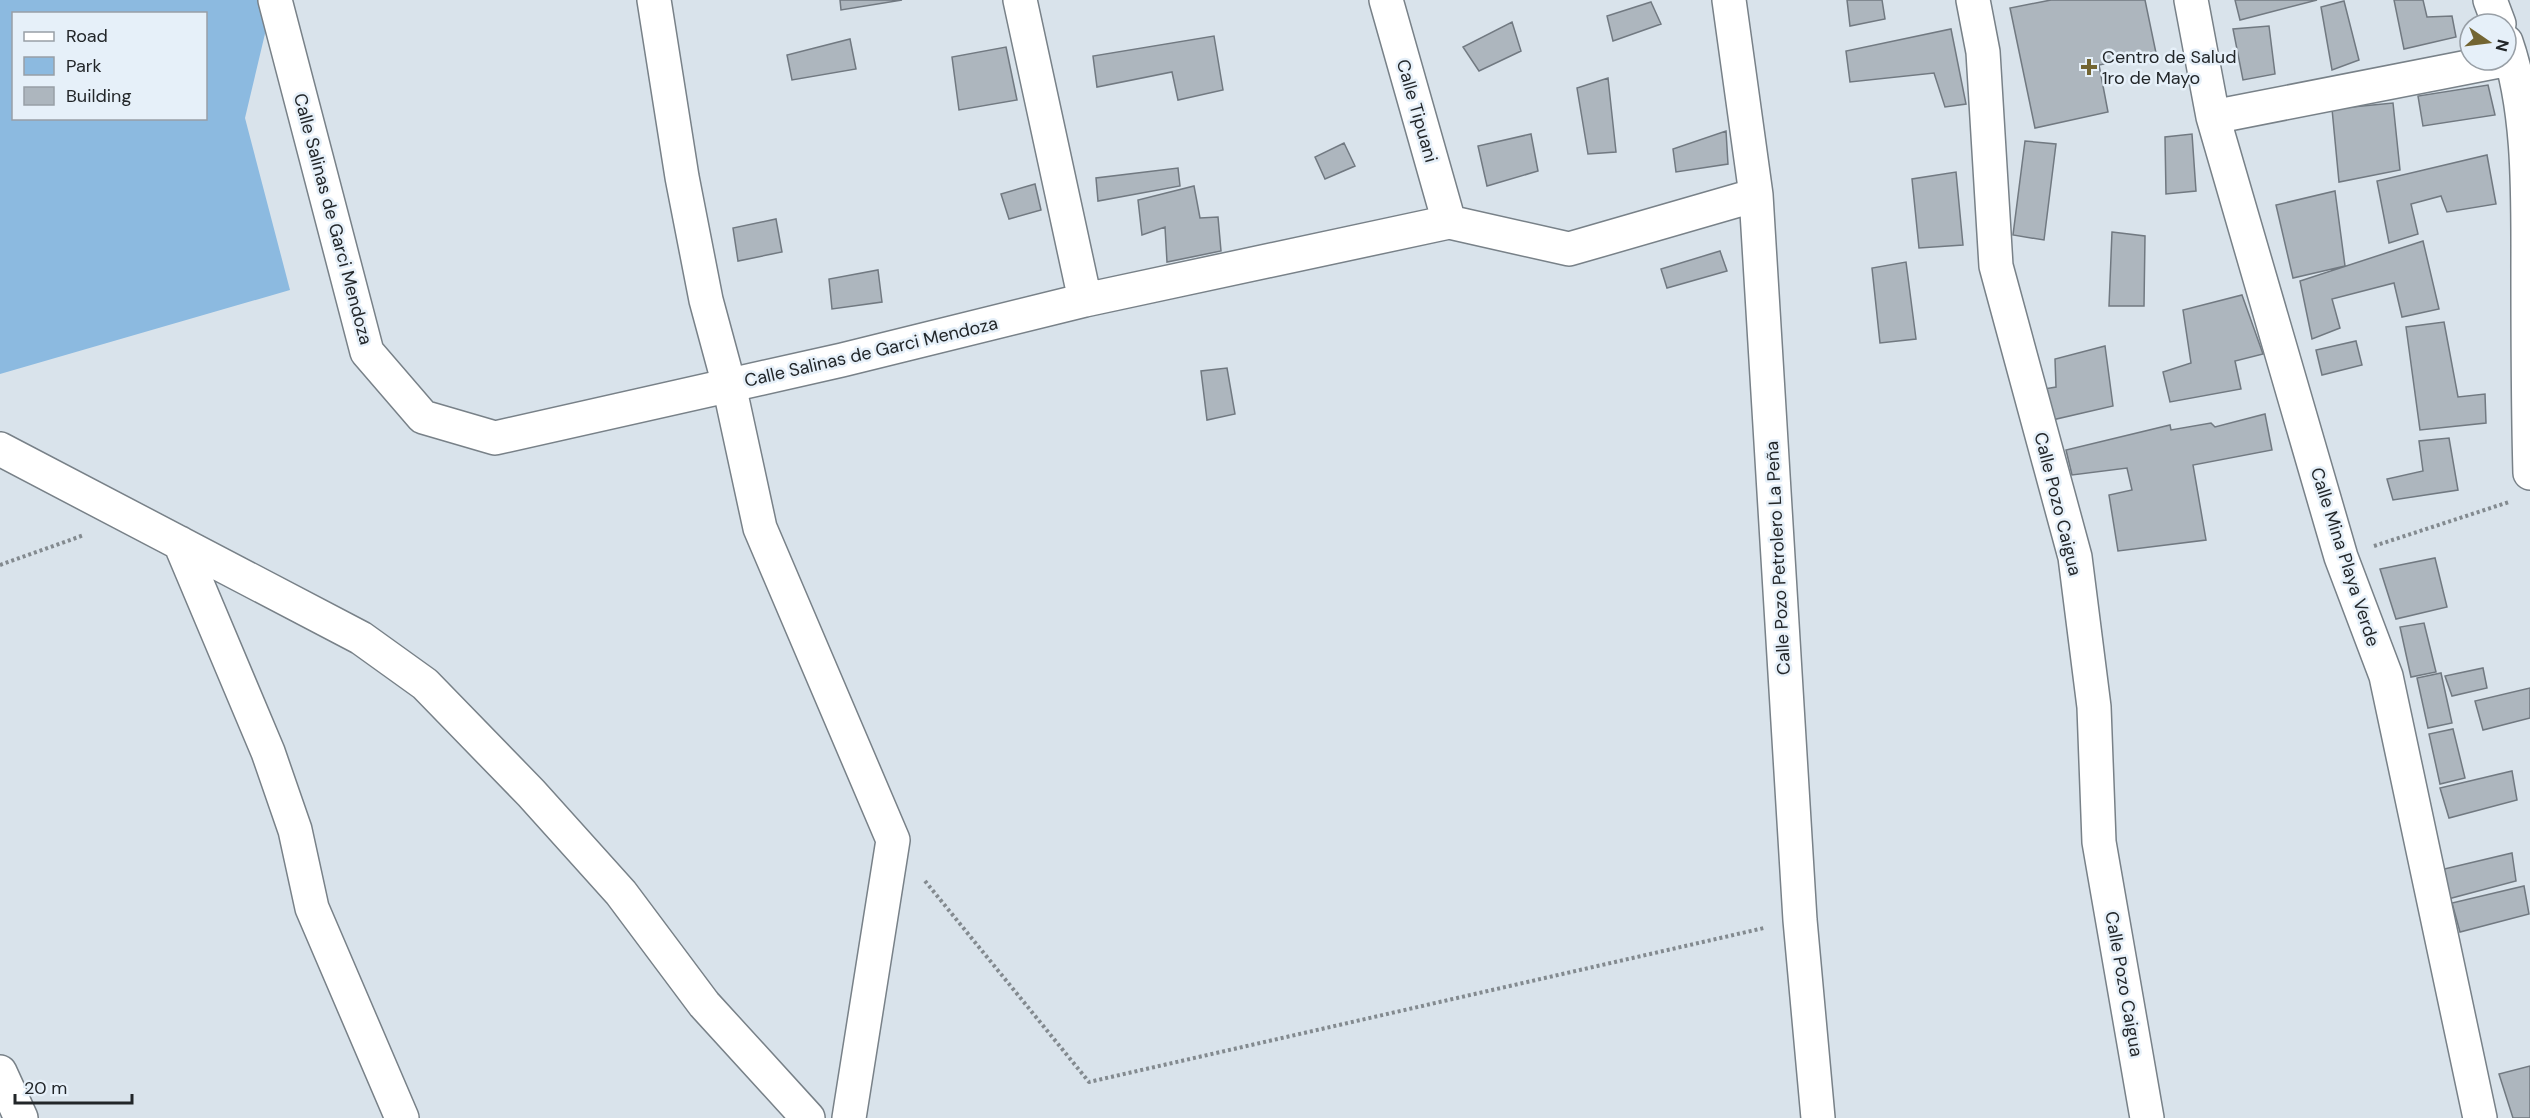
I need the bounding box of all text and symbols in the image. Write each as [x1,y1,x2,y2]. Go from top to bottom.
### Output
legend [12,12,207,120]
north arrow [2458,12,2518,72]
text: Road [66,24,108,48]
text: N [2490,37,2514,54]
place label: Centro de Salud 1ro de Mayo [2102,45,2236,90]
text: Park [66,54,102,78]
street label: Calle Tipuani [1391,57,1443,165]
marker: Centro de Salud 1ro de Mayo [2080,58,2098,76]
text: Building [66,84,131,108]
street label: Calle Salinas de Garci Mendoza [288,91,378,347]
street label: Calle Salinas de Garci Mendoza [742,311,1000,393]
street label: Calle Pozo Caigua [2029,430,2087,578]
street label: Calle Pozo Petrolero La Peña [1760,440,1796,676]
street label: Calle Mina Playa Verde [2305,464,2385,650]
street label: Calle Pozo Caigua [2099,909,2149,1059]
scale bar [15,1067,132,1105]
text: 20 m [24,1076,67,1100]

